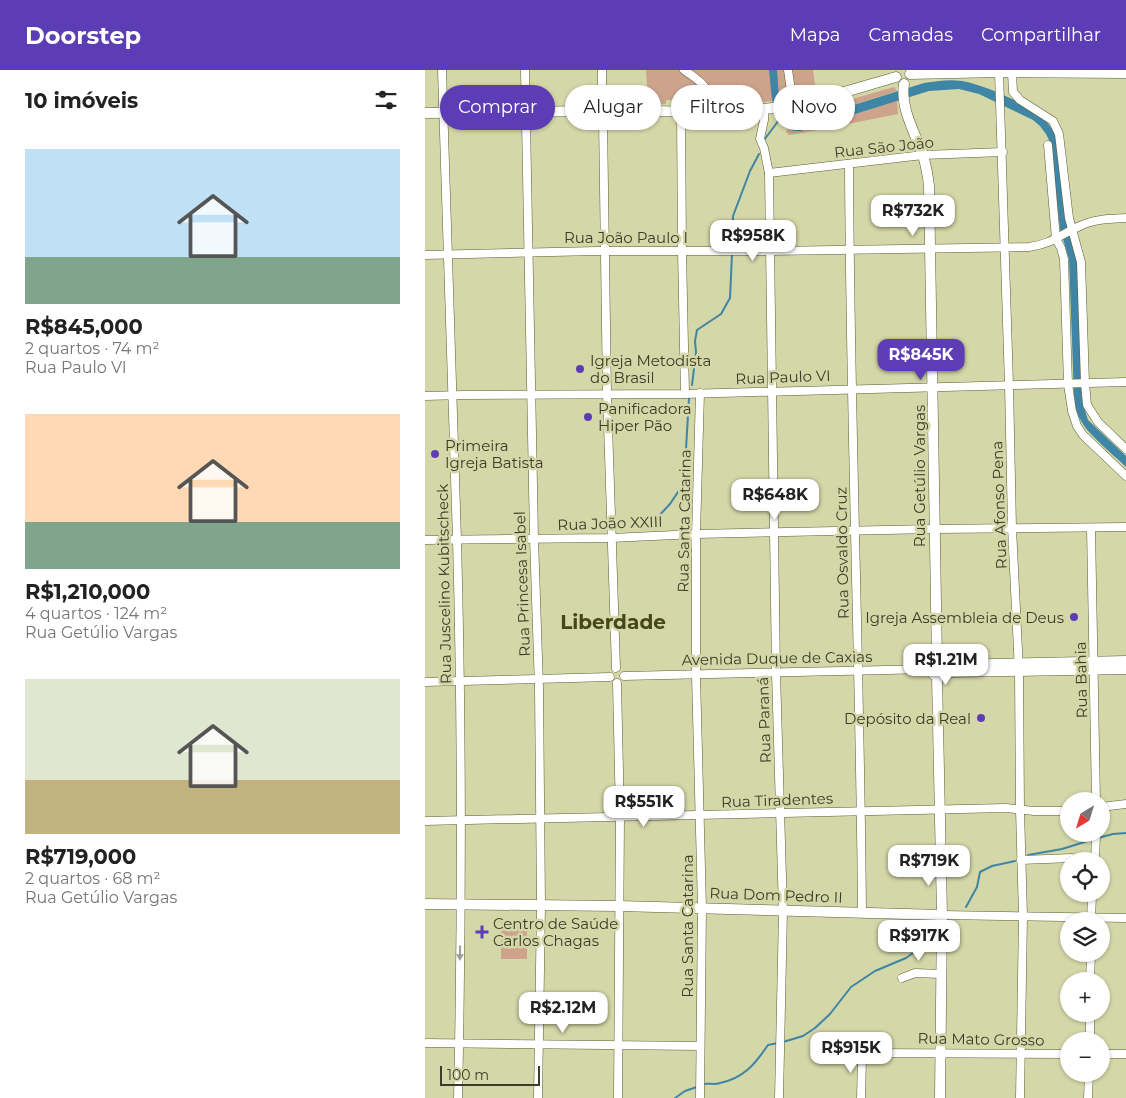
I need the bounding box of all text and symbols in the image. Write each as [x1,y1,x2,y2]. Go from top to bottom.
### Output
text: Doorstep [25,21,141,50]
text: Mapa [790,24,840,46]
text: Camadas [868,24,953,46]
text: Compartilhar [981,24,1101,46]
chip: Comprar [440,85,555,130]
chip: Alugar [565,85,661,130]
chip: Filtros [671,85,763,130]
chip: Novo [773,85,855,130]
icon: filters [372,86,400,114]
text: 10 imóveis [25,88,138,113]
street label: Rua São João [833,132,935,162]
icon: home [168,181,258,271]
pin: R$732K [872,194,954,237]
text: R$732K [882,201,944,220]
pin: R$958K [712,220,794,262]
text: R$958K [721,226,785,245]
street label: Rua João Paulo I [564,228,688,247]
text: R$845,000 [25,314,143,339]
pin: R$845K [880,338,962,381]
text: 2 quartos · 74 m² [25,339,159,358]
text: R$845K [889,345,953,364]
place label: Igreja Metodista do Brasil [590,351,711,387]
text: Rua Paulo VI [25,358,127,377]
marker: Igreja Metodista do Brasil [574,363,586,375]
street label: Rua Paulo VI [735,366,831,388]
place label: Panificadora Hiper Pão [598,399,692,435]
street label: Rua Getúlio Vargas [910,405,929,547]
marker: Panificadora Hiper Pão [582,411,594,423]
place label: Primeira Igreja Batista [445,436,544,472]
street label: Rua Afonso Pena [987,441,1011,569]
icon: home [168,446,258,536]
marker: Primeira Igreja Batista [429,448,441,460]
street label: Rua Santa Catarina [673,449,695,593]
pin: R$648K [734,478,816,521]
street label: Rua Juscelino Kubitscheck [433,484,455,684]
text: R$648K [742,485,808,504]
street label: Rua Osvaldo Cruz [831,486,853,619]
street label: Rua Princesa Isabel [510,511,534,657]
street label: Rua João XXIII [557,512,663,534]
text: R$1,210,000 [25,579,150,604]
text: 4 quartos · 124 m² [25,604,167,623]
place label: Igreja Assembleia de Deus [865,608,1064,627]
district label: Liberdade [560,610,666,634]
marker: Igreja Assembleia de Deus [1068,611,1080,623]
text: Rua Getúlio Vargas [25,623,177,642]
street label: Rua Bahia [1071,641,1091,719]
pin: R$1.21M [900,644,992,686]
street label: Avenida Duque de Caxias [681,647,873,669]
text: R$1.21M [914,650,978,669]
street label: Rua Paraná [753,677,775,763]
place label: Depósito da Real [844,709,971,728]
icon: home [168,711,258,801]
marker: Depósito da Real [975,712,987,724]
pin: R$551K [603,786,685,828]
street label: Rua Tiradentes [721,789,833,811]
text: R$551K [614,792,674,811]
north arrow [1060,792,1110,842]
map controls [1060,792,1110,1082]
text: R$719,000 [25,844,136,869]
pin: R$719K [888,844,970,887]
text: R$719K [899,851,959,870]
button: locate [1060,852,1110,902]
street label: Rua Santa Catarina [678,854,697,998]
text: 2 quartos · 68 m² [25,869,160,888]
street label: Rua Dom Pedro II [709,883,843,907]
text: Rua Getúlio Vargas [25,888,177,907]
button: layers [1060,912,1110,962]
place label: Centro de Saúde Carlos Chagas [493,914,618,950]
pin: R$917K [878,920,960,962]
marker: Centro de Saúde Carlos Chagas [475,925,489,939]
text: R$917K [889,926,949,945]
one-way arrow [456,946,464,962]
button: + [1060,972,1110,1022]
pin: R$2.12M [517,992,609,1034]
text: R$2.12M [530,998,596,1017]
street label: Rua Mato Grosso [917,1028,1045,1050]
pin: R$915K [810,1032,892,1074]
button: − [1060,1032,1110,1082]
text: R$915K [821,1038,881,1057]
scale bar [440,1063,540,1086]
text: 100 m [447,1066,489,1084]

